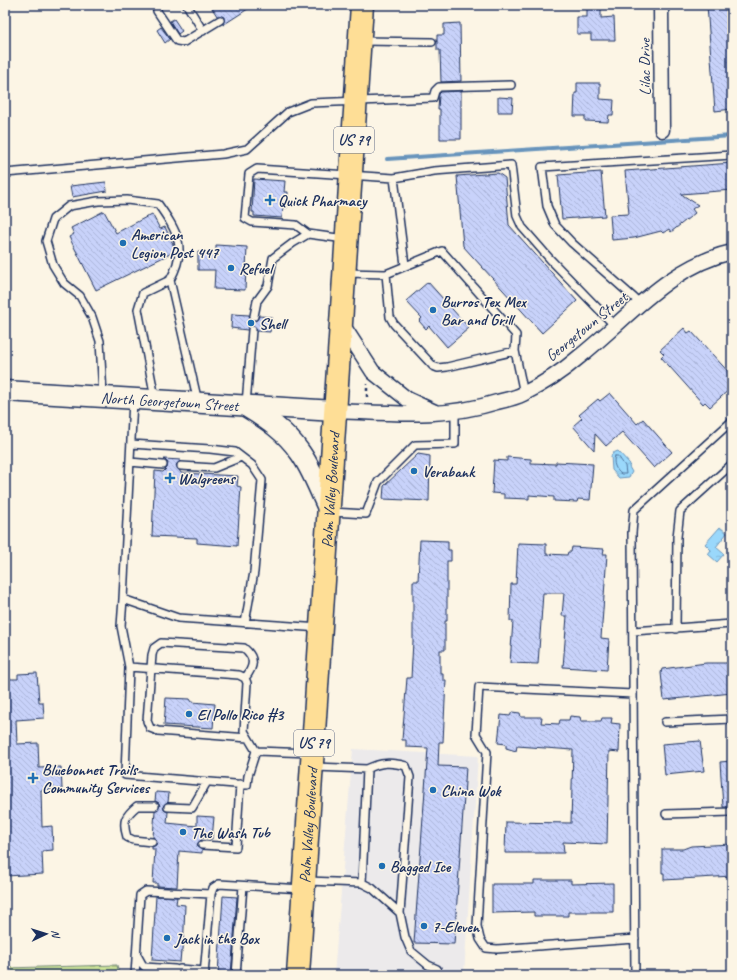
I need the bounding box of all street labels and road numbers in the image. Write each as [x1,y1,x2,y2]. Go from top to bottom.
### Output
street label: Lilac Drive [635,37,655,96]
road number: US 79 [334,127,374,153]
street label: Georgetown Street [542,286,633,366]
street label: North Georgetown Street [100,388,241,416]
street label: Palm Valley Boulevard [317,429,345,549]
road number: US 79 [294,730,334,756]
street label: Palm Valley Boulevard [295,764,323,884]

